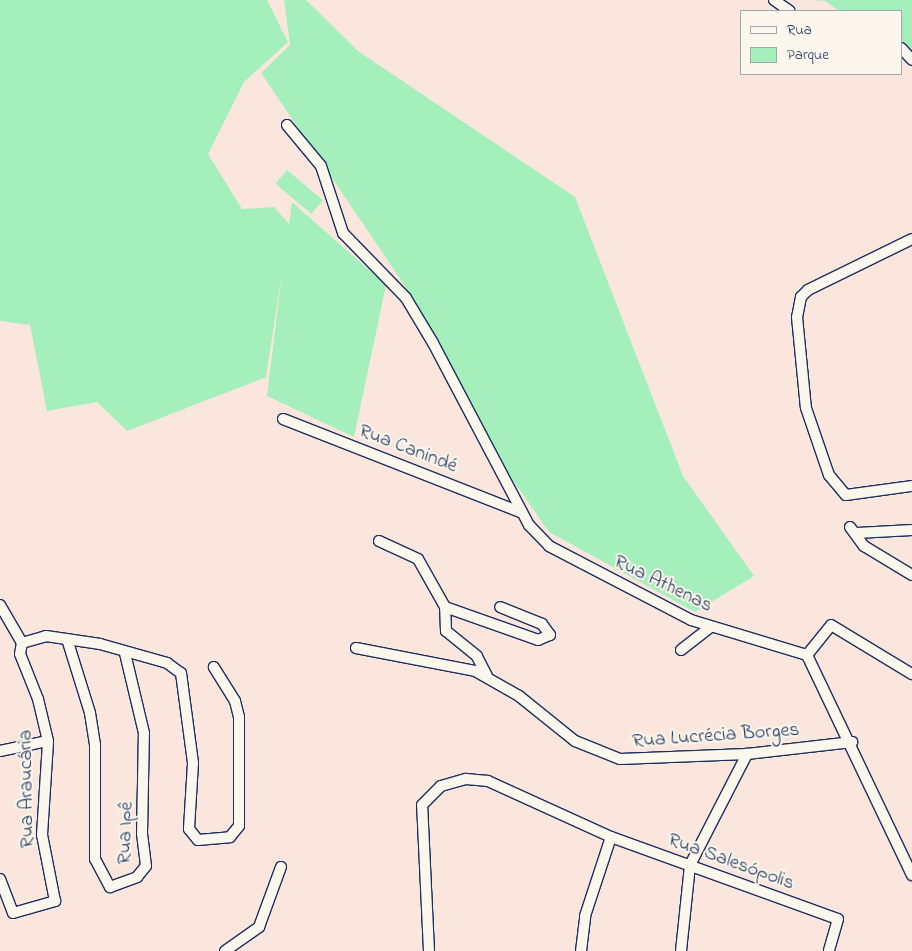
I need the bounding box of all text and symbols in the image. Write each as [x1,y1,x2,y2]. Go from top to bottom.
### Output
legend [740,10,902,75]
text: Rua [787,19,812,41]
text: Parque [787,44,829,66]
street label: Rua Canindé [355,419,461,479]
street label: Rua Athenas [610,550,716,618]
street label: Rua Lucrécia Borges [632,718,800,754]
street label: Rua Araucária [14,730,40,848]
street label: Rua Ipê [113,801,139,865]
street label: Rua Salesópolis [665,828,797,896]

